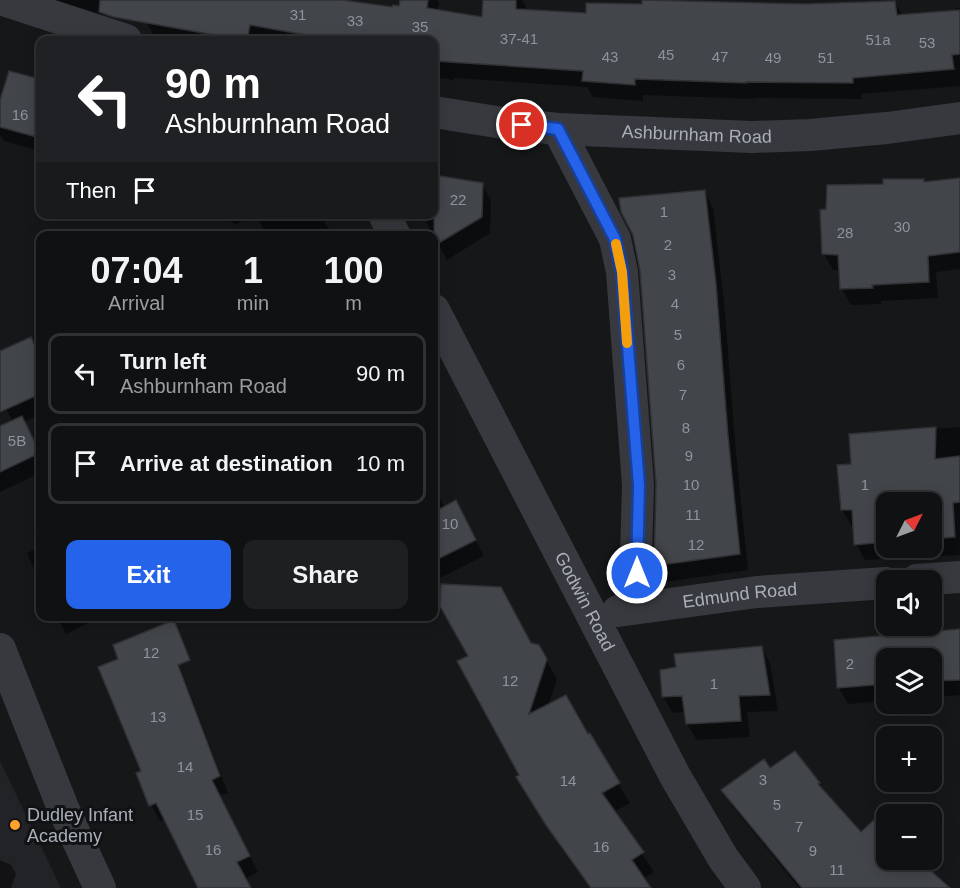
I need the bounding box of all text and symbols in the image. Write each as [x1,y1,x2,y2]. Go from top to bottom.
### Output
house number: 31 [290,6,306,23]
house number: 33 [347,12,363,29]
house number: 35 [412,18,428,35]
house number: 37-41 [500,30,538,47]
house number: 51a [865,31,891,48]
house number: 53 [919,34,935,51]
house number: 45 [658,46,674,63]
house number: 43 [602,48,618,65]
house number: 47 [712,48,728,65]
house number: 49 [765,49,781,66]
house number: 51 [818,49,834,66]
icon: left [66,60,144,138]
text: 90 m [165,60,261,107]
pin [496,99,547,150]
house number: 16 [12,106,28,123]
icon: arrive [505,108,538,141]
text: Ashburnham Road [165,109,390,139]
street label: Ashburnham Road [621,122,772,147]
icon: arrive [128,174,161,207]
text: Then [66,178,116,203]
house number: 22 [450,191,466,208]
house number: 1 [660,203,668,220]
house number: 30 [894,218,910,235]
house number: 28 [837,224,853,241]
house number: 2 [664,236,672,253]
text: 07:04 [90,250,182,291]
text: 1 [243,250,263,291]
text: 100 [323,250,384,291]
house number: 3 [668,266,676,283]
text: Arrival [108,292,165,314]
text: min [237,292,269,314]
text: m [345,292,362,314]
house number: 4 [671,295,679,312]
house number: 5 [674,326,682,343]
text: Turn left [120,349,206,374]
house number: 6 [677,356,685,373]
icon: left [69,357,102,390]
text: 90 m [356,361,405,386]
text: Ashburnham Road [120,375,287,397]
house number: 7 [679,386,687,403]
house number: 8 [682,419,690,436]
house number: 5B [8,432,26,449]
icon: arrive [69,447,102,480]
house number: 9 [685,447,693,464]
text: Arrive at destination [120,451,333,476]
text: 10 m [356,451,405,476]
house number: 10 [683,476,699,493]
house number: 1 [861,476,869,493]
north arrow [876,492,942,558]
map controls [876,492,942,870]
house number: 11 [685,506,701,523]
house number: 10 [442,515,458,532]
house number: 12 [688,536,704,553]
button: Exit [66,540,231,609]
button: Share [243,540,408,609]
position arrow [605,541,669,605]
street label: Godwin Road [551,548,619,654]
button: sound [876,570,942,636]
street label: Edmund Road [681,579,798,612]
house number: 12 [143,644,159,661]
button: layers [876,648,942,714]
house number: 2 [846,655,854,672]
house number: 12 [502,672,518,689]
house number: 1 [710,675,718,692]
house number: 13 [150,708,166,725]
button: + [876,726,942,792]
house number: 14 [177,758,193,775]
house number: 3 [759,771,767,788]
house number: 14 [560,772,576,789]
house number: 5 [773,796,781,813]
button: − [876,804,942,870]
place label: Dudley Infant Academy [27,805,133,846]
house number: 15 [187,806,203,823]
marker: Dudley Infant Academy [8,818,22,832]
house number: 7 [795,818,803,835]
house number: 16 [593,838,609,855]
house number: 16 [205,841,221,858]
house number: 9 [809,842,817,859]
house number: 11 [829,861,845,878]

